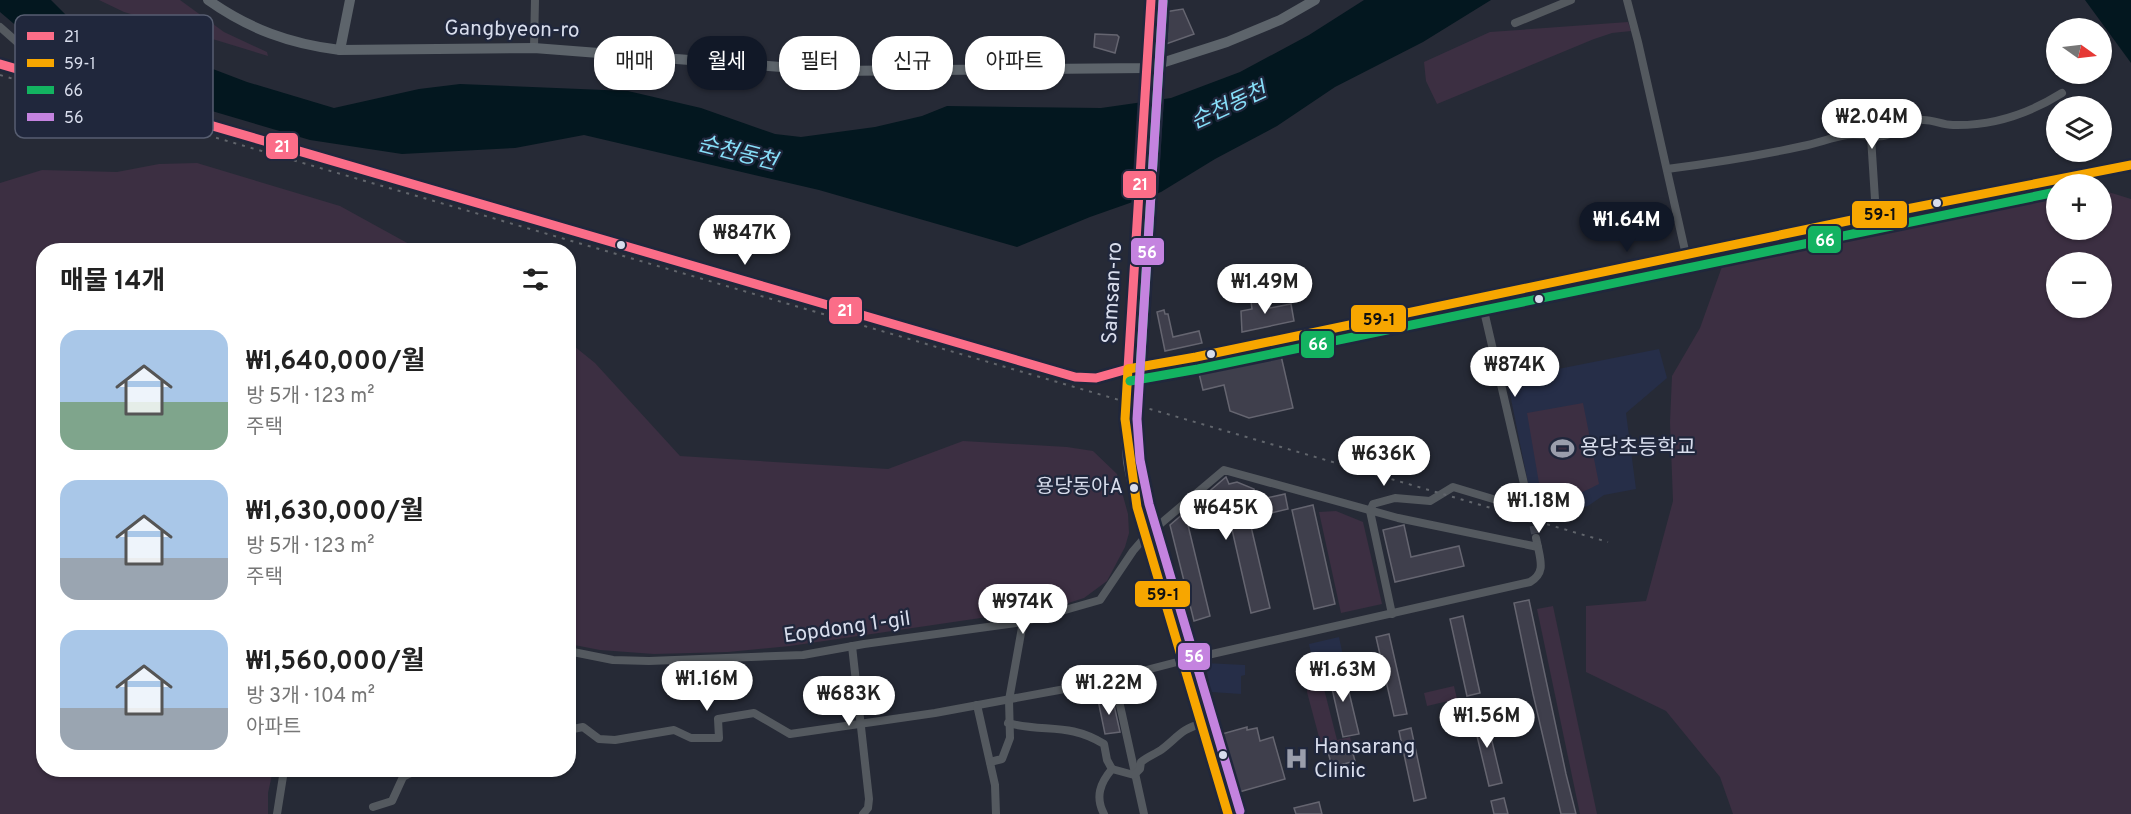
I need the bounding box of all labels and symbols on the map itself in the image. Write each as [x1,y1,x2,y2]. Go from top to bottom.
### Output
legend [15,15,213,138]
street label: Gangbyeon-ro [444,15,580,45]
north arrow [2046,18,2112,84]
text: 21 [64,28,80,48]
text: 59-1 [64,55,96,75]
water label: 순천동천 [1187,76,1274,136]
text: 66 [64,82,83,102]
pin: ₩2.04M [1823,99,1921,150]
text: 56 [64,109,84,129]
water label: 순천동천 [694,131,782,178]
line badge: 21 [265,132,299,160]
text: 21 [274,138,290,158]
line badge: 21 [1122,170,1157,199]
text: 21 [1132,176,1148,196]
unlabelled marker [1931,197,1943,209]
line badge: 59-1 [1851,200,1908,229]
pin: ₩1.64M [1578,202,1676,253]
text: 59-1 [1864,206,1896,226]
pin: ₩847K [703,215,787,266]
line badge: 66 [1807,225,1842,254]
text: 66 [1815,232,1835,252]
line badge: 56 [1130,237,1165,266]
unlabelled marker [615,239,627,251]
street label: Samsan-ro [1097,241,1129,345]
text: 56 [1137,244,1157,264]
pin: ₩1.49M [1216,264,1314,315]
unlabelled marker [1533,293,1545,305]
line badge: 21 [828,296,863,325]
text: 21 [837,302,853,322]
line badge: 59-1 [1350,304,1407,333]
text: 59-1 [1363,311,1395,331]
line badge: 66 [1300,330,1335,359]
text: 66 [1308,336,1328,356]
pin: ₩874K [1473,347,1557,398]
unlabelled marker [1205,348,1217,360]
sports icon: 용당초등학교 [1549,435,1575,461]
place label: 용당초등학교 [1580,435,1696,462]
pin: ₩636K [1342,436,1426,487]
place label: 용당동아A [1036,475,1123,501]
marker: 용당동아A [1128,482,1140,494]
pin: ₩1.18M [1490,483,1588,534]
pin: ₩645K [1184,490,1268,541]
line badge: 59-1 [1134,580,1191,608]
pin: ₩974K [981,584,1065,635]
text: 59-1 [1147,586,1179,606]
street label: Eopdong 1-gil [782,606,912,650]
line badge: 56 [1177,642,1211,671]
text: 56 [1184,648,1204,668]
pin: ₩1.63M [1294,652,1392,703]
pin: ₩1.16M [658,661,756,712]
pin: ₩1.22M [1060,665,1158,716]
pin: ₩683K [807,676,891,727]
pin: ₩1.56M [1438,698,1536,749]
place label: Hansarang Clinic [1314,734,1415,785]
hospital icon: Hansarang Clinic [1283,746,1309,772]
unlabelled marker [1217,749,1229,761]

